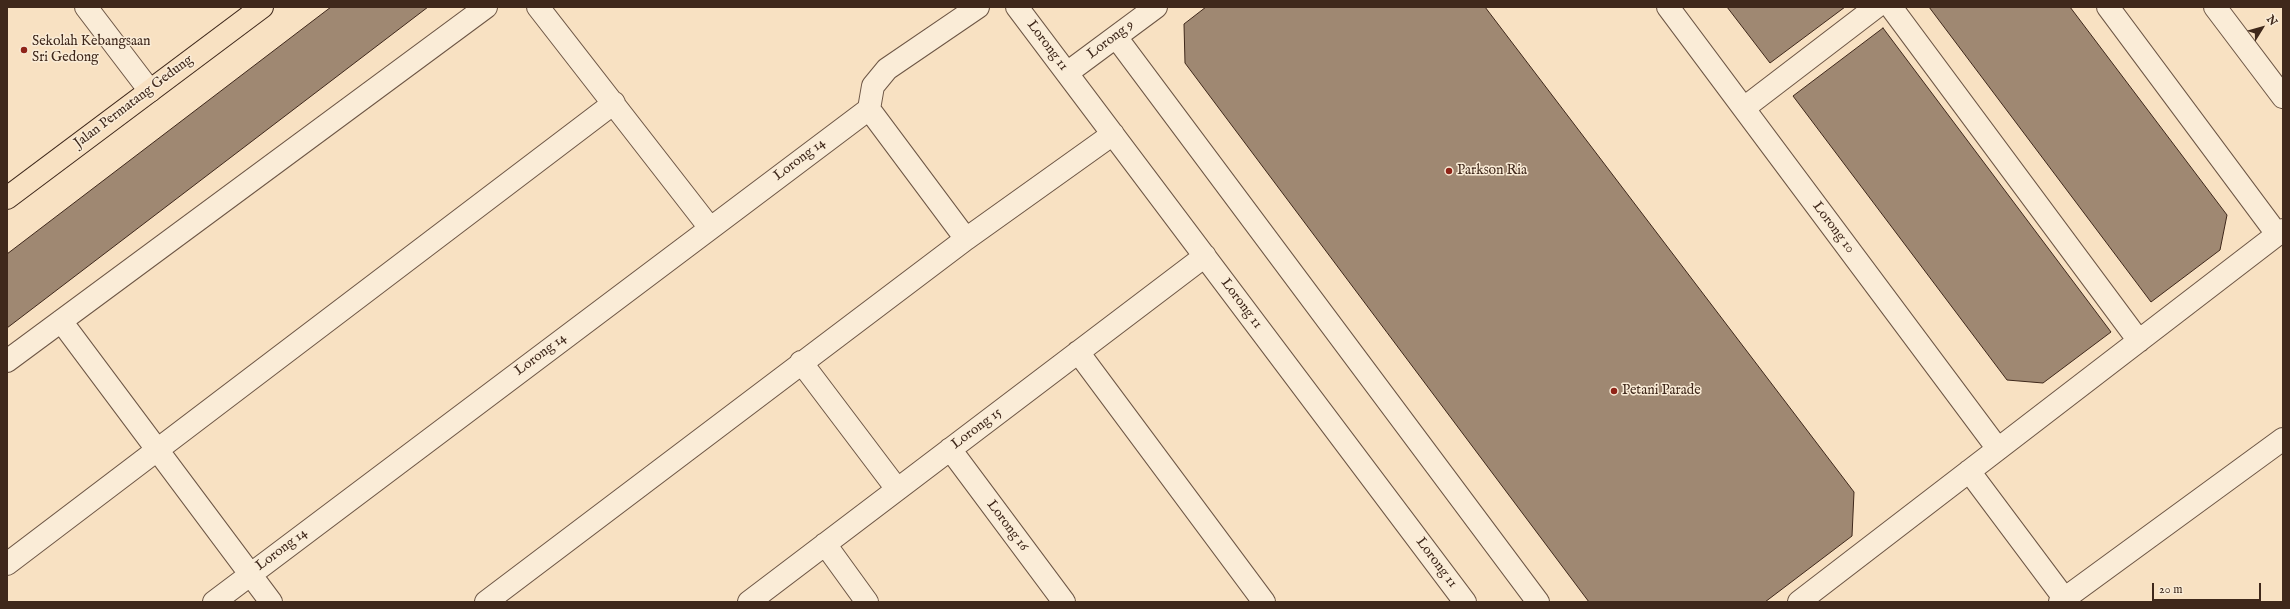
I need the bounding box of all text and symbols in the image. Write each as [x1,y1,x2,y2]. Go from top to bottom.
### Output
north arrow [2242,8,2282,48]
text: N [2263,13,2280,29]
street label: Lorong 11 [1023,17,1071,75]
street label: Lorong 9 [1084,17,1138,63]
place label: Sekolah Kebangsaan Sri Gedong [32,34,150,66]
marker: Sekolah Kebangsaan Sri Gedong [19,45,29,55]
street label: Jalan Permatang Gedung [71,52,197,152]
street label: Lorong 14 [771,135,829,185]
place label: Parkson Ria [1457,163,1527,179]
marker: Parkson Ria [1444,166,1454,176]
street label: Lorong 10 [1808,199,1858,257]
street label: Lorong 11 [1217,275,1265,333]
street label: Lorong 14 [512,330,570,380]
place label: Petani Parade [1622,383,1701,399]
marker: Petani Parade [1609,386,1619,396]
street label: Lorong 15 [949,405,1005,453]
street label: Lorong 16 [982,497,1032,555]
street label: Lorong 14 [253,525,311,575]
street label: Lorong 11 [1412,534,1460,592]
scale bar [2154,575,2263,601]
text: 20 m [2159,582,2182,597]

